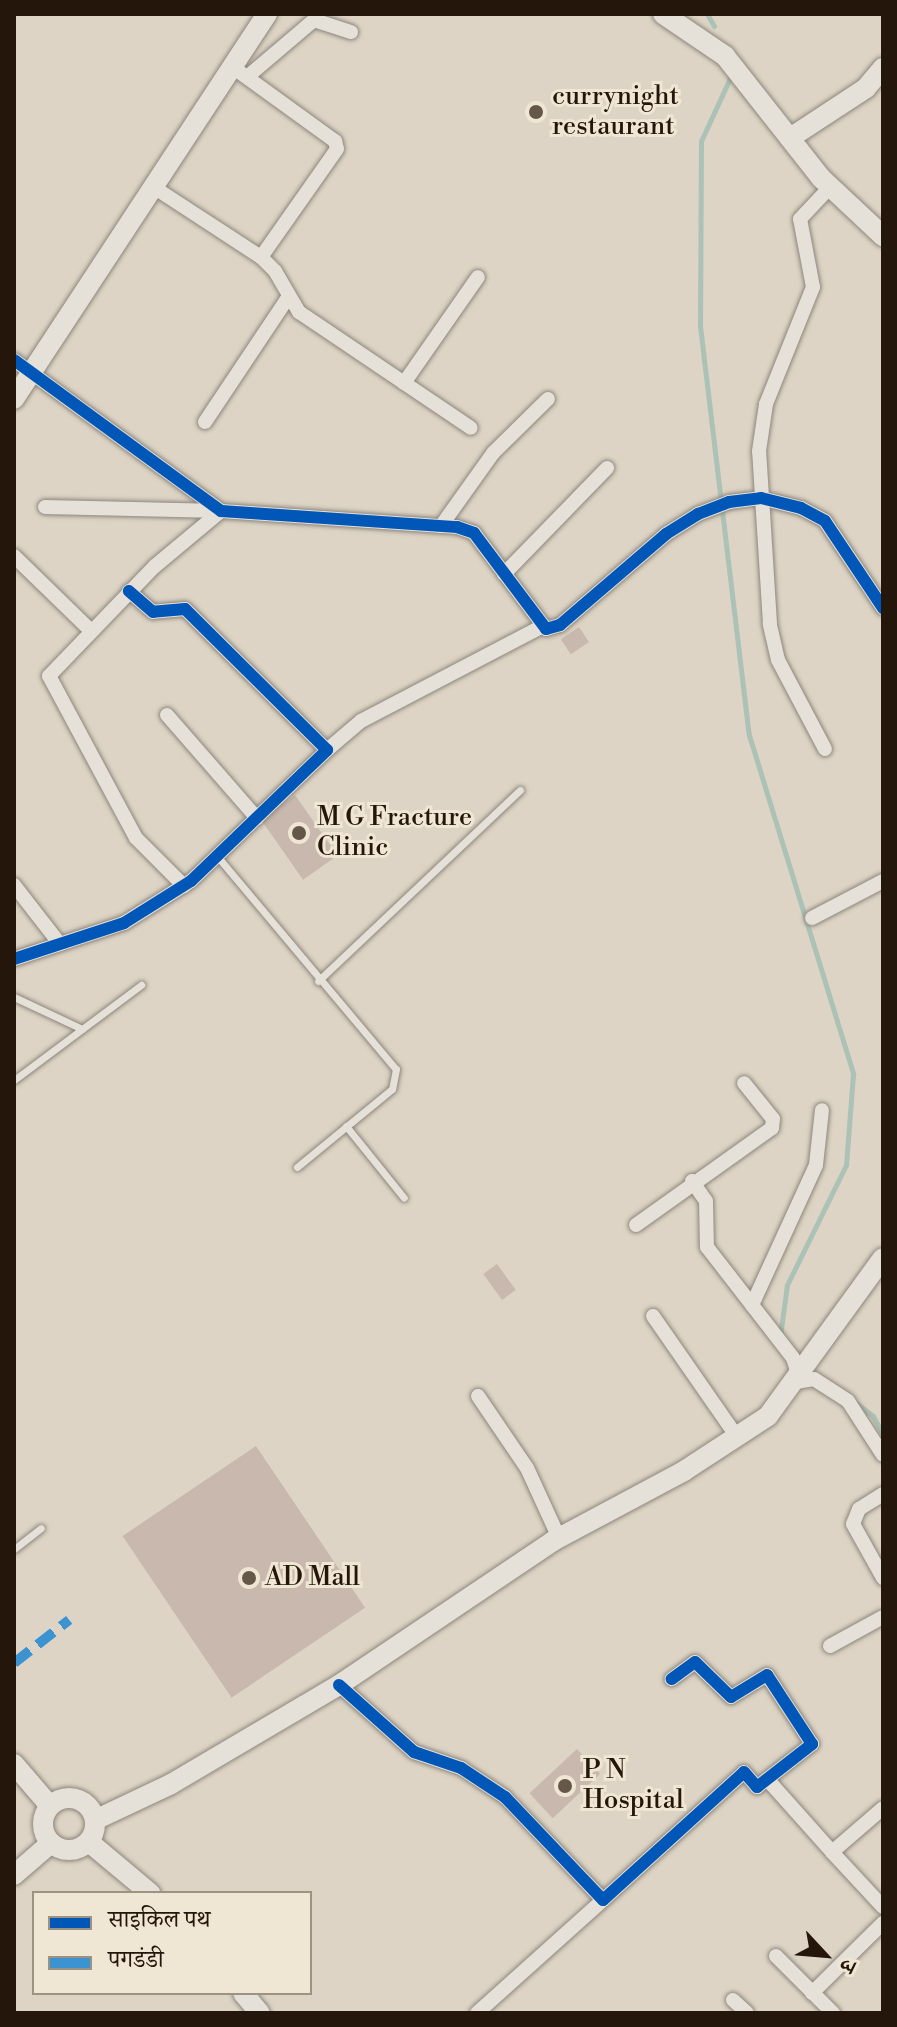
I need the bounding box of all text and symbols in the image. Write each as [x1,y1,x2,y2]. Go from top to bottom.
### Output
place label: currynight restaurant [552,81,679,142]
marker: currynight restaurant [527,103,545,121]
place label: M G Fracture Clinic [317,802,472,864]
marker: M G Fracture Clinic [288,822,310,844]
place label: AD Mall [265,1562,360,1594]
marker: AD Mall [240,1569,258,1587]
place label: P N Hospital [583,1755,684,1816]
marker: P N Hospital [554,1775,576,1797]
legend [32,1891,312,1995]
text: साइकिल पथ [108,1905,211,1935]
north arrow [785,1915,865,1995]
text: पगडंडी [108,1945,164,1975]
text: उ [832,1955,862,1977]

